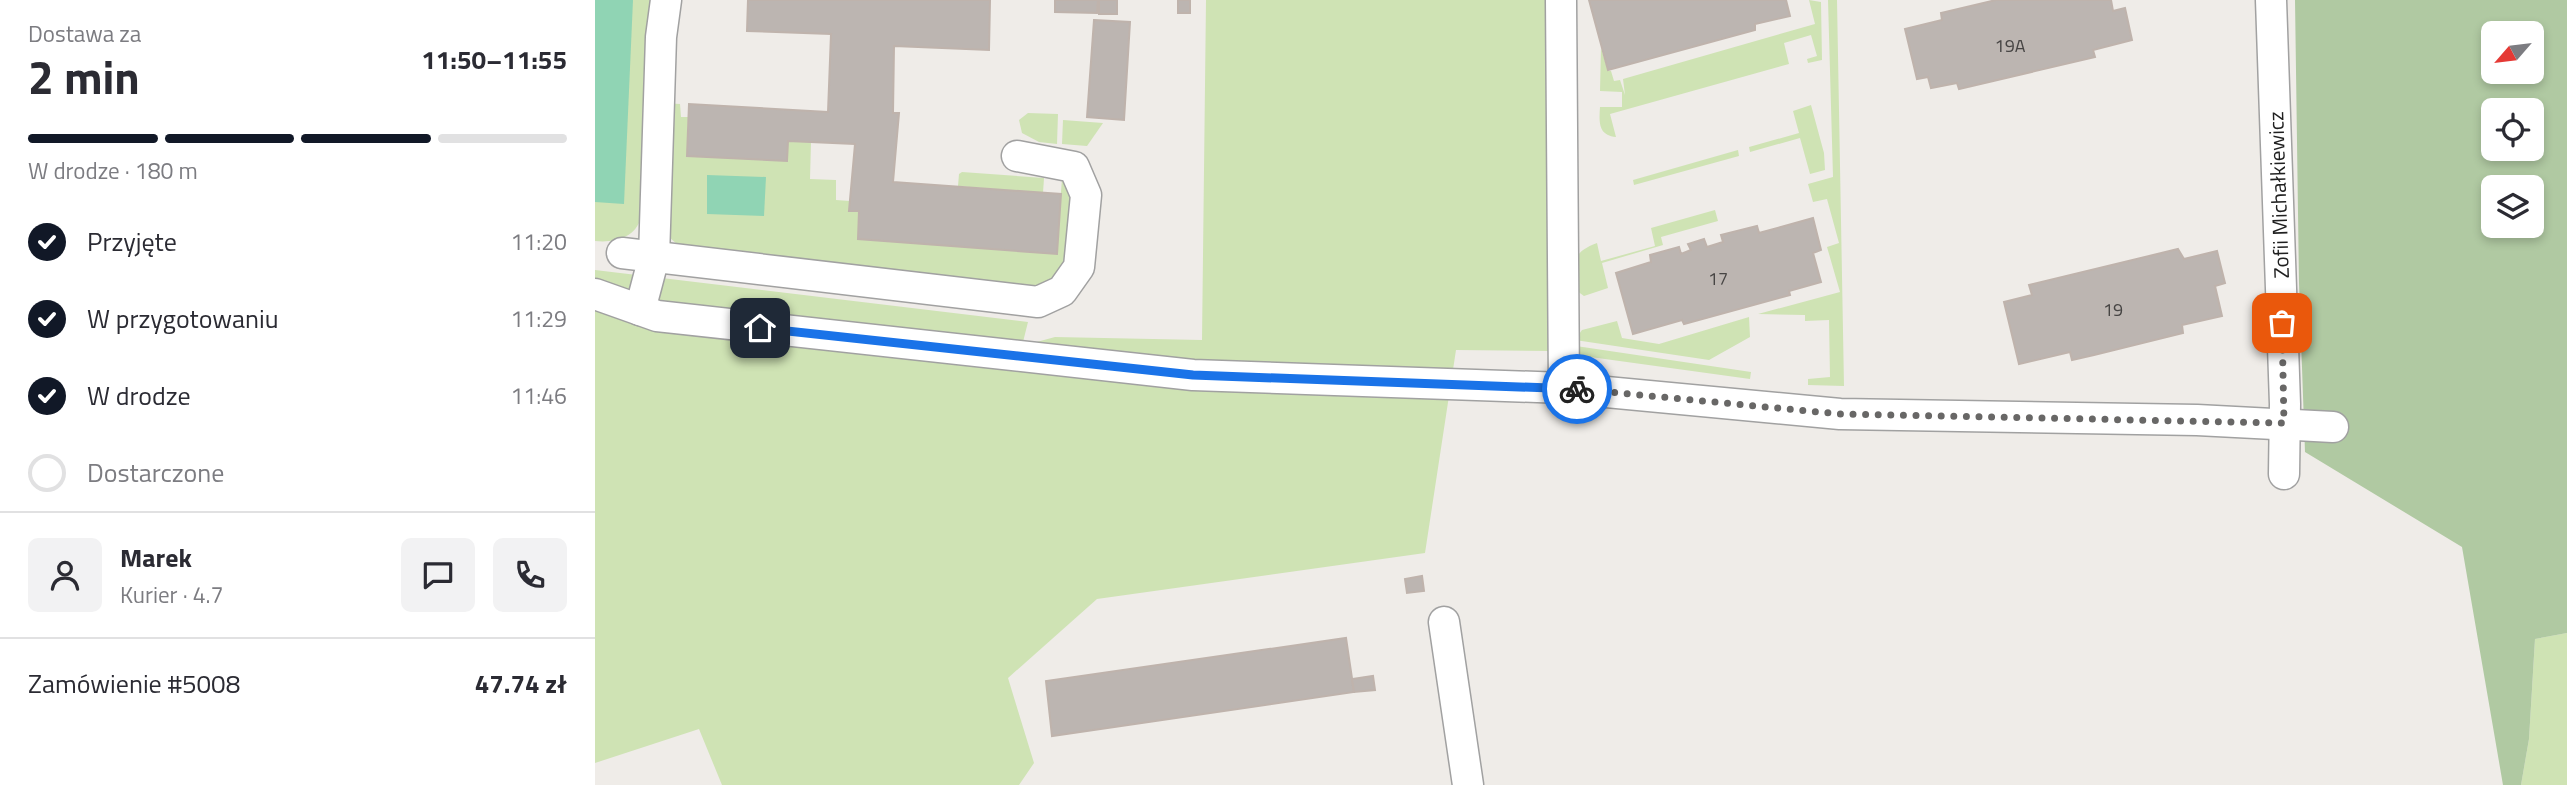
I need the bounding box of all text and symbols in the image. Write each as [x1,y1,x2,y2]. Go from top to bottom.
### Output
text: Dostawa za [28,16,141,51]
north arrow [2481,21,2545,84]
map controls [2481,21,2544,238]
house number: 19A [1995,32,2026,59]
text: 11:50–11:55 [421,40,567,79]
text: 2 min [28,42,140,112]
button: locate [2481,98,2544,161]
street label: Zofii Michałkiewicz [2259,111,2297,279]
text: W drodze · 180 m [28,153,198,188]
button: layers [2481,175,2544,238]
text: Przyjęte [87,222,177,261]
icon: check [28,223,66,261]
text: 11:20 [510,224,567,259]
house number: 17 [1708,265,1728,292]
pin [2252,293,2312,353]
house number: 19 [2103,296,2123,323]
pin [730,298,790,358]
text: W przygotowaniu [87,299,278,338]
icon: check [28,300,66,338]
text: 11:29 [510,301,567,336]
icon: bag [2263,304,2301,342]
icon: home [741,309,779,347]
courier [1542,354,1612,424]
icon: bike [1558,370,1596,408]
text: W drodze [87,376,191,415]
icon: check [28,377,66,415]
text: 11:46 [510,378,567,413]
text: Dostarczone [87,453,224,492]
button: person [28,538,102,612]
text: Marek [120,538,192,577]
button: chat [401,538,475,612]
button: phone [493,538,567,612]
text: Kurier · 4.7 [120,577,223,612]
text: Zamówienie #5008 [28,664,240,703]
text: 47.74 zł [475,664,567,703]

